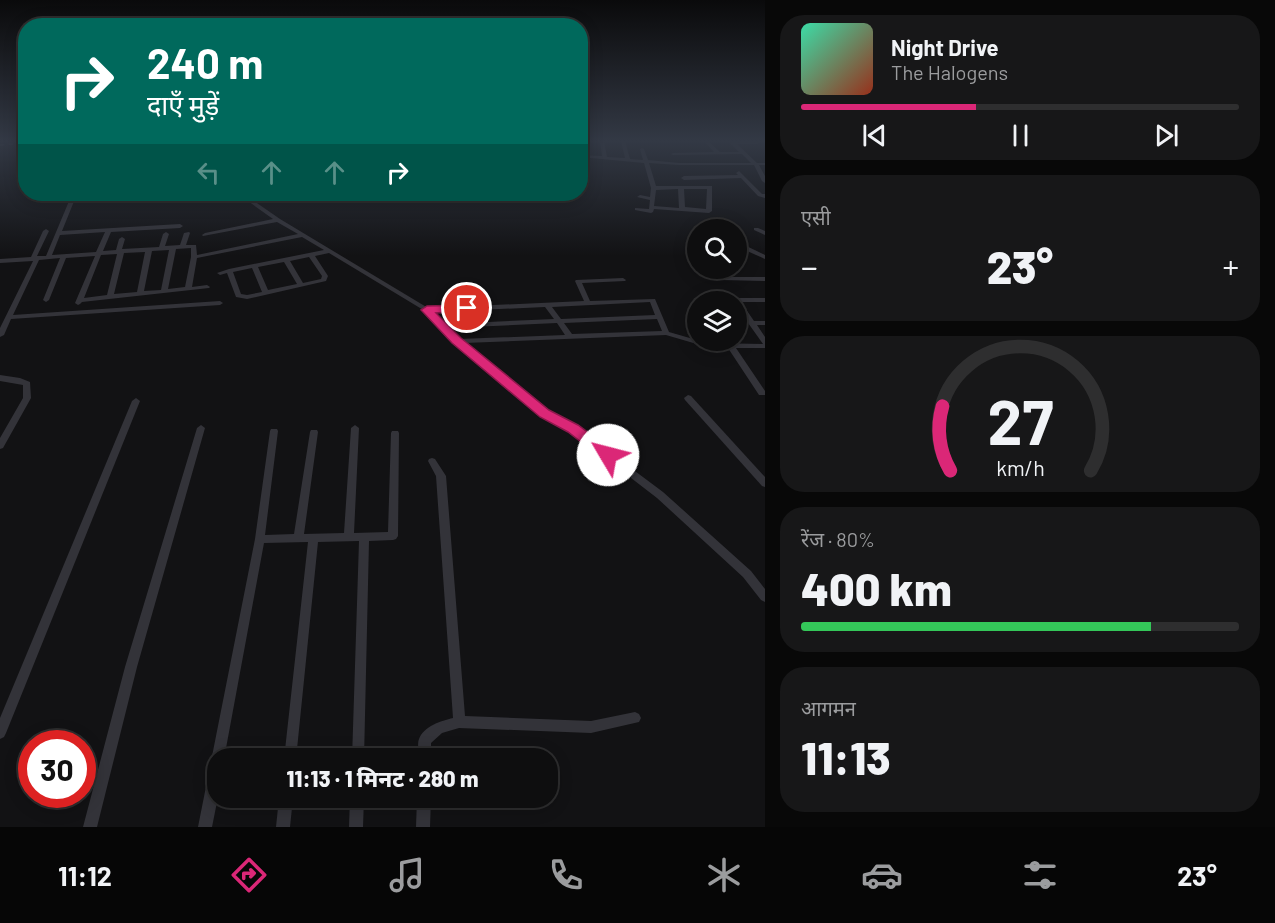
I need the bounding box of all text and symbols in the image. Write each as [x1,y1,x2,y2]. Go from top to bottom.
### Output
text: Night Drive [891,34,999,60]
text: 240 m [147,37,263,87]
icon: right [48,42,126,120]
text: The Halogens [891,60,1008,84]
text: दाएँ मुड़ें [147,88,219,120]
icon: previous [858,119,891,152]
icon: pause [1004,119,1037,152]
icon: next [1150,119,1183,152]
icon: left [192,156,225,189]
icon: ahead [255,156,288,189]
icon: ahead [318,156,351,189]
icon: right [381,156,414,189]
text: एसी [801,205,831,229]
map controls [687,219,747,351]
button: search [687,219,747,279]
text: 23° [987,239,1053,293]
text: − [801,246,818,286]
text: + [1222,246,1239,286]
pin [441,282,492,333]
icon: arrive [450,291,483,324]
button: layers [687,291,747,351]
text: 27 [987,383,1053,457]
position arrow [576,423,640,487]
text: km/h [996,455,1044,480]
text: रेंज · 80% [801,527,875,551]
text: 400 km [801,561,952,615]
text: आगमन [801,696,856,720]
speed limit sign: 30 [18,730,96,808]
text: 11:13 [801,730,891,784]
text: 11:13 · 1 मिनट · 280 m [287,765,478,791]
icon: directions [228,854,270,896]
icon: music [386,854,428,896]
icon: phone [545,854,587,896]
icon: climate [703,854,745,896]
icon: car [861,854,903,896]
icon: filters [1019,854,1061,896]
text: 11:12 [58,859,112,891]
text: 23° [1177,859,1217,891]

